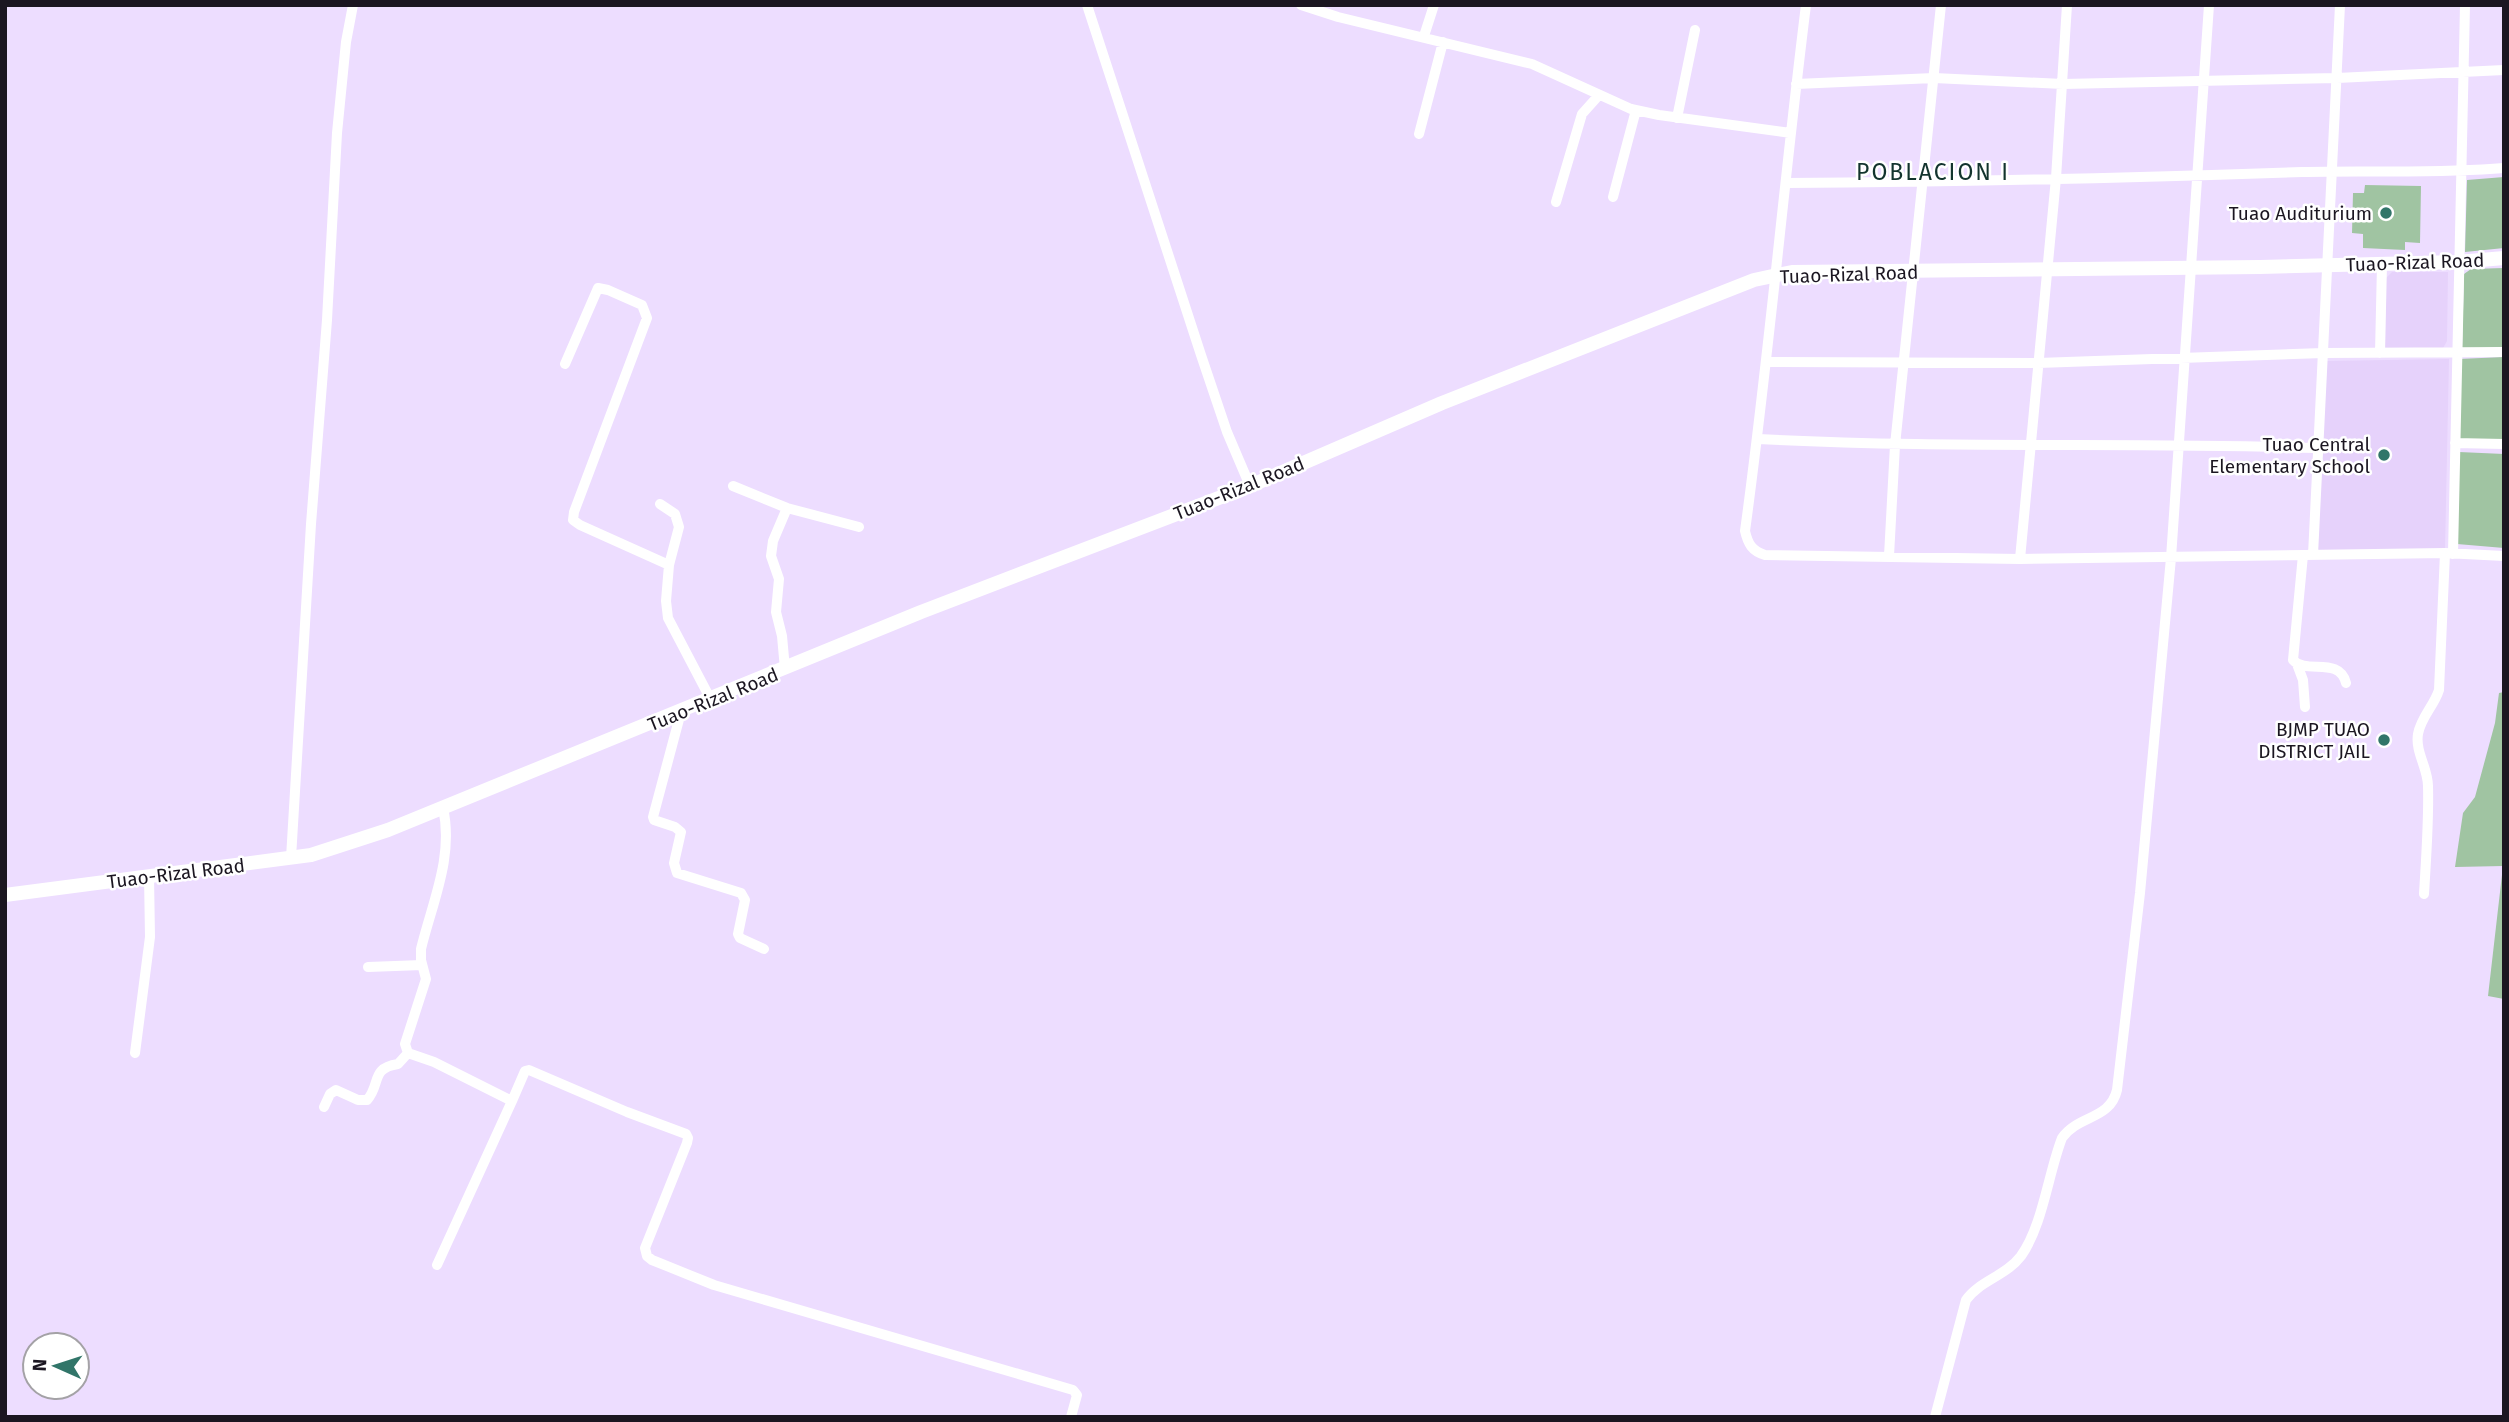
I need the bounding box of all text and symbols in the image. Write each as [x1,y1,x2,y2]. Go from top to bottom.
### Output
district label: POBLACION I [1856,158,2010,186]
place label: Tuao Auditurium [2229,202,2372,225]
marker: Tuao Auditurium [2378,205,2394,221]
street label: Tuao-Rizal Road [2345,249,2485,276]
street label: Tuao-Rizal Road [1779,261,1919,288]
place label: Tuao Central Elementary School [2209,433,2370,478]
marker: Tuao Central Elementary School [2376,447,2392,463]
street label: Tuao-Rizal Road [1171,452,1308,525]
street label: Tuao-Rizal Road [645,663,782,736]
place label: BJMP TUAO DISTRICT JAIL [2258,718,2371,763]
marker: BJMP TUAO DISTRICT JAIL [2376,732,2392,748]
street label: Tuao-Rizal Road [106,854,246,893]
north arrow [21,1331,91,1401]
text: N [28,1358,51,1372]

